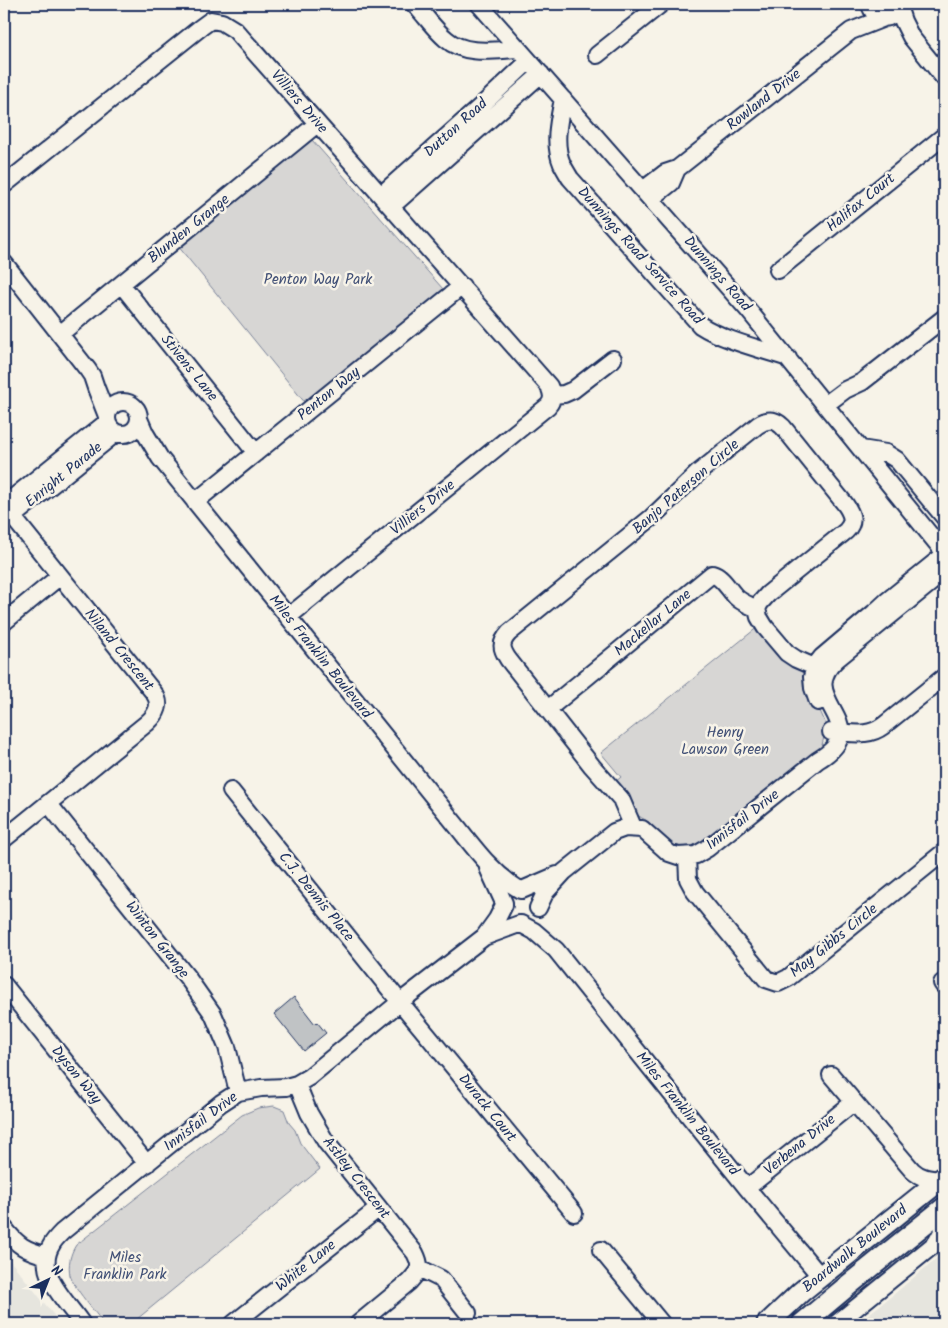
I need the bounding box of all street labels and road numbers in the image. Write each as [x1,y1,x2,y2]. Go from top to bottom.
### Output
street label: Rowland Drive [721,63,807,137]
street label: Villiers Drive [264,65,334,139]
street label: Dutton Road [418,92,494,163]
street label: Halifax Court [821,167,901,239]
street label: Dunnings Road Service Road [571,181,709,331]
street label: Blunden Grange [143,188,235,270]
street label: Dunnings Road [677,231,757,318]
street label: Stivens Lane [154,329,224,407]
street label: Penton Way [292,360,367,427]
street label: Banjo Paterson Circle [627,433,745,541]
street label: Enright Parade [20,436,108,514]
street label: Villiers Drive [385,474,461,542]
street label: Mackellar Lane [609,583,697,663]
street label: Miles Franklin Boulevard [262,590,378,725]
street label: Niland Crescent [78,603,160,697]
street label: Innisfail Drive [701,783,785,856]
street label: C.J. Dennis Place [272,847,360,947]
street label: Winton Grange [119,896,195,984]
street label: May Gibbs Circle [785,898,883,984]
street label: Dyson Way [45,1040,108,1110]
street label: Miles Franklin Boulevard [629,1047,745,1182]
street label: Durack Court [452,1068,522,1148]
street label: Innisfail Drive [159,1086,243,1158]
street label: Verbena Drive [759,1108,841,1182]
street label: Astley Crescent [316,1132,396,1225]
street label: Boardwalk Boulevard [797,1199,913,1299]
street label: White Lane [271,1234,342,1298]

